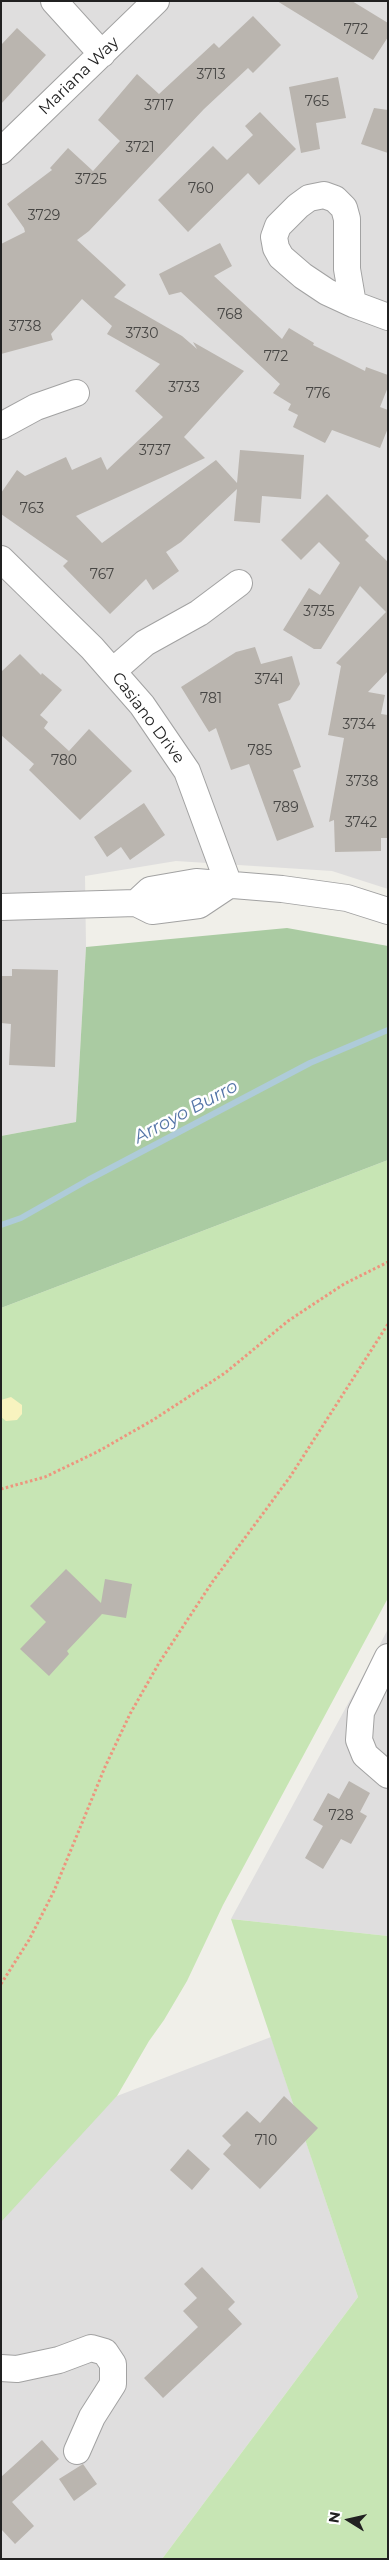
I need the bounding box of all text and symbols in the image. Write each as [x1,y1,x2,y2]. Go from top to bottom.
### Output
house number: 772 [344,22,368,38]
street label: Mariana Way [35,33,123,119]
house number: 3713 [196,67,226,83]
house number: 765 [305,94,329,110]
house number: 3717 [144,98,174,114]
house number: 3721 [126,140,154,156]
house number: 3725 [75,172,107,188]
house number: 760 [188,181,214,197]
house number: 3729 [28,208,60,224]
house number: 768 [217,307,243,323]
house number: 3738 [9,319,41,335]
house number: 3730 [125,326,159,342]
house number: 772 [264,349,288,365]
house number: 3733 [168,380,200,396]
house number: 776 [306,386,330,402]
house number: 3737 [139,443,171,459]
house number: 763 [20,501,44,517]
house number: 767 [90,567,114,583]
house number: 3735 [303,604,335,620]
street label: Casiano Drive [107,669,189,767]
house number: 3741 [254,672,284,688]
house number: 781 [200,691,222,707]
house number: 3734 [343,717,375,733]
house number: 785 [248,743,272,759]
house number: 780 [51,753,77,769]
house number: 3738 [346,774,378,790]
house number: 789 [273,800,299,816]
house number: 3742 [345,815,377,831]
water label: Arroyo Burro [130,1076,242,1148]
house number: 728 [328,1808,354,1824]
house number: 710 [255,2133,277,2149]
north arrow [324,2495,374,2545]
text: N [324,2510,344,2525]

